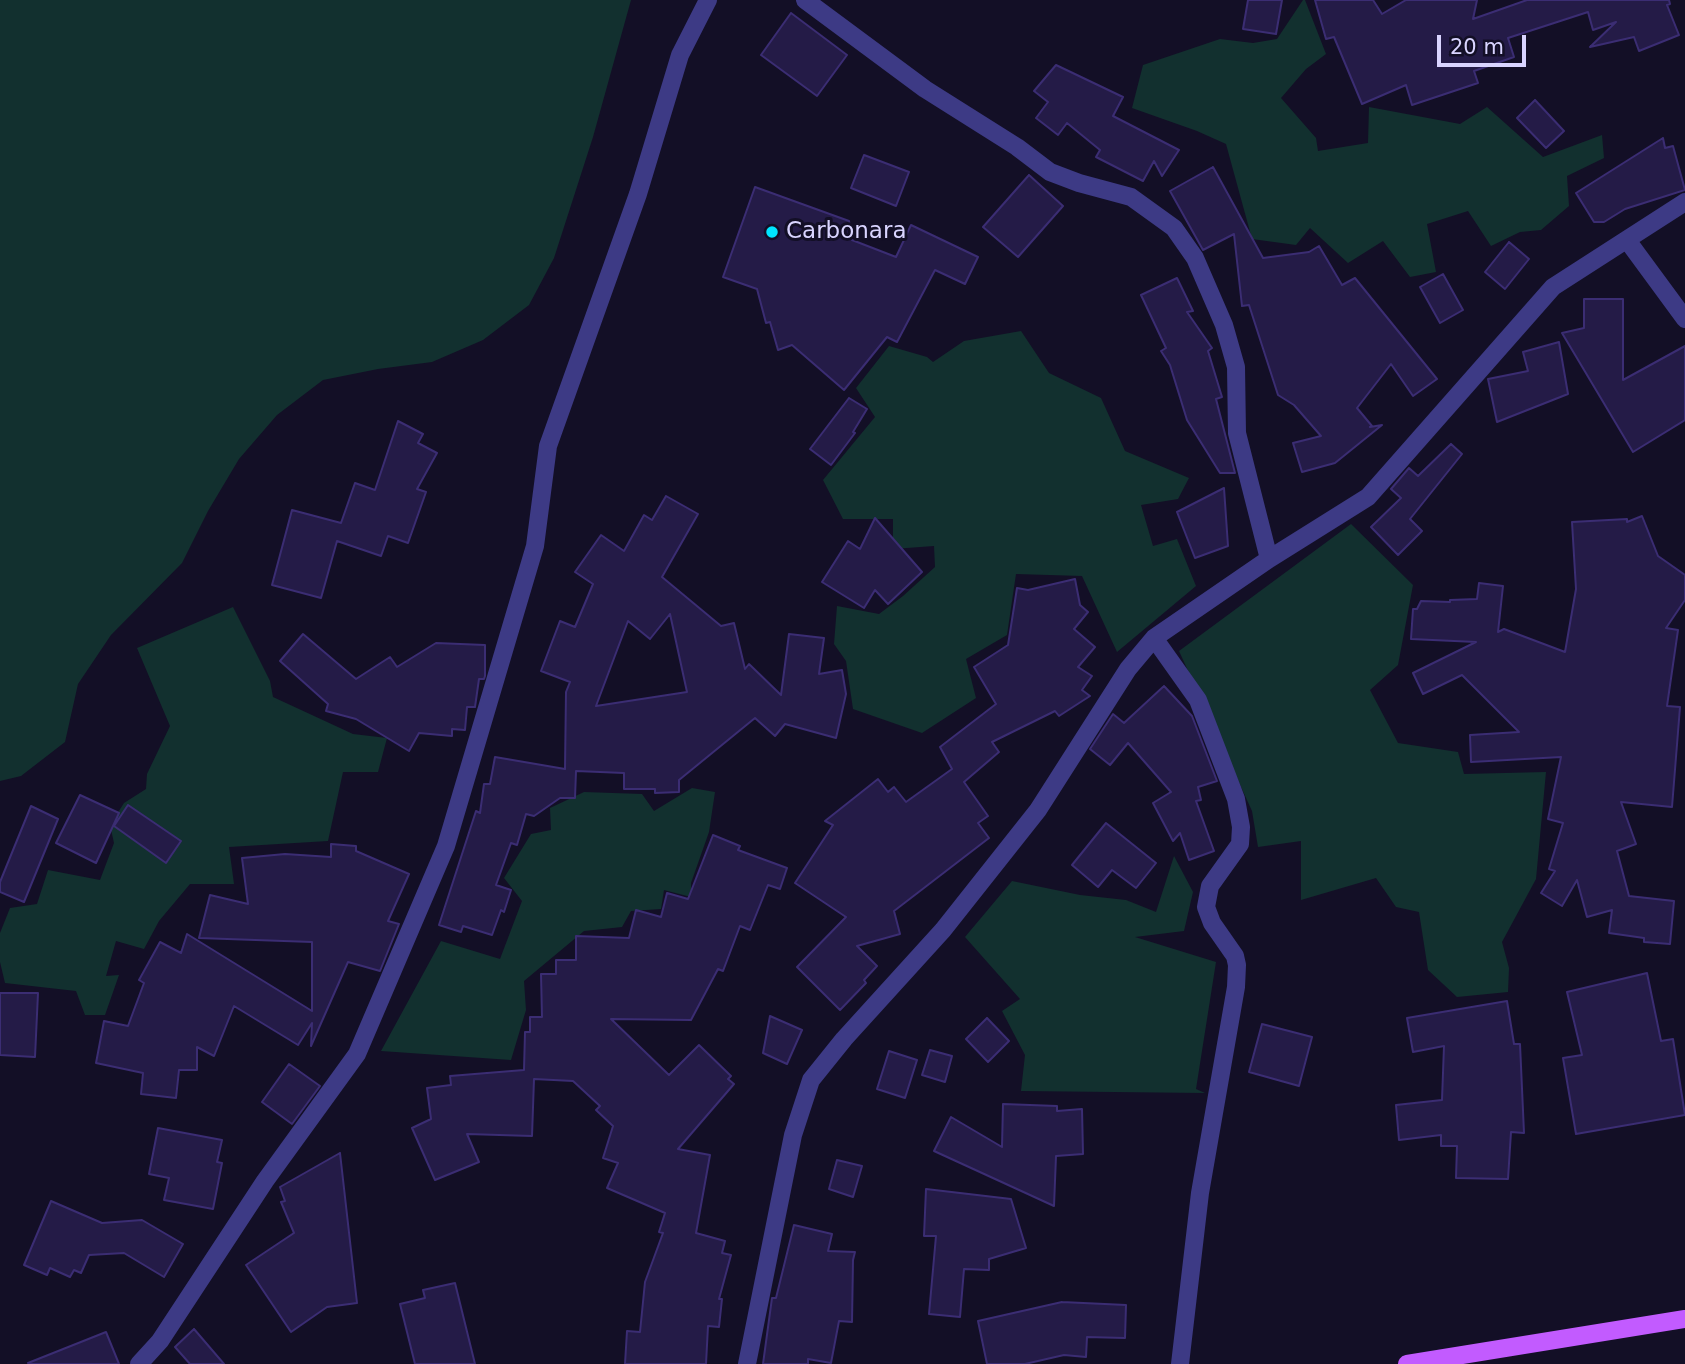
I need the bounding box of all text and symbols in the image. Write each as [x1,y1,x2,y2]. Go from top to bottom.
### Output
scale bar [1440,21,1529,65]
text: 20 m [1450,35,1504,59]
place label: Carbonara [786,218,907,246]
marker: Carbonara [764,224,780,240]

